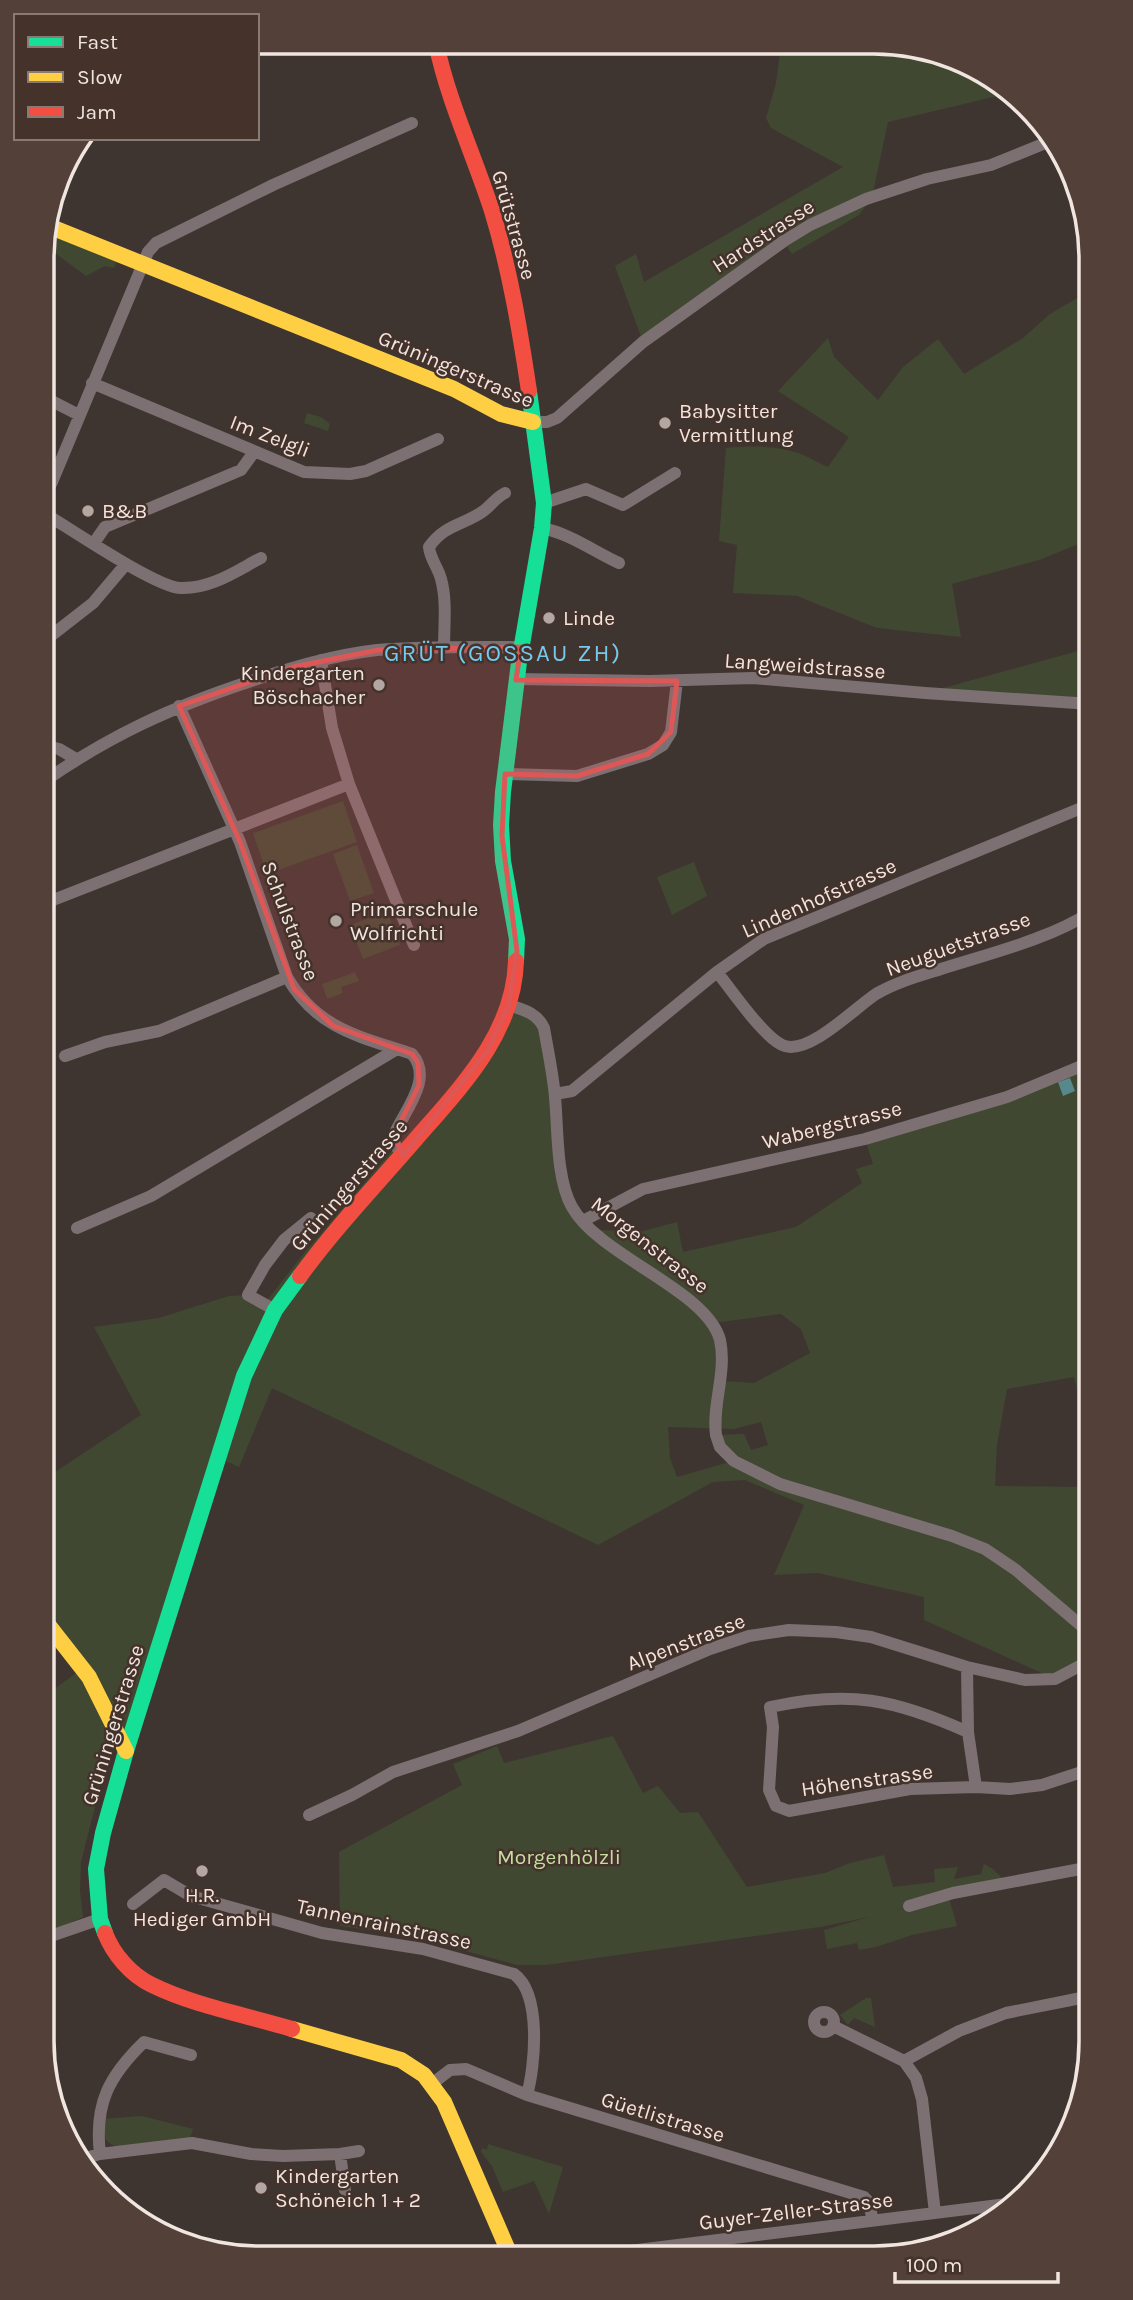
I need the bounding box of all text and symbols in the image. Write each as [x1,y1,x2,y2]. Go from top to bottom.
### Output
legend [14,14,259,140]
text: Fast [77,30,118,54]
text: Slow [77,65,122,89]
text: Jam [77,100,117,124]
street label: Grütstrasse [487,168,541,282]
street label: Hardstrasse [708,194,818,278]
street label: Grüningerstrasse [375,325,537,413]
place label: Babysitter Vermittlung [679,399,793,447]
street label: Im Zelgli [227,410,313,462]
marker: Babysitter Vermittlung [657,415,673,431]
place label: B&B [102,499,147,523]
marker: B&B [80,503,96,519]
place label: Linde [563,606,615,630]
marker: Linde [541,610,557,626]
district label: GRÜT (GOSSAU ZH) [384,639,622,667]
street label: Langweidstrasse [724,648,886,684]
place label: Kindergarten Böschacher [240,661,365,709]
marker: Kindergarten Böschacher [371,677,387,693]
street label: Lindenhofstrasse [738,853,900,943]
street label: Schulstrasse [256,858,324,984]
place label: Primarschule Wolfrichti [350,897,478,945]
street label: Neuguetstrasse [882,907,1034,981]
marker: Primarschule Wolfrichti [328,913,344,929]
street label: Wabergstrasse [760,1096,904,1154]
street label: Grüningerstrasse [285,1114,413,1256]
street label: Morgenstrasse [586,1192,714,1298]
street label: Alpenstrasse [624,1608,748,1676]
street label: Grüningerstrasse [77,1642,149,1808]
street label: Höhenstrasse [800,1759,934,1801]
park label: Morgenhölzli [497,1845,621,1869]
marker: H.R. Hediger GmbH [194,1863,210,1879]
place label: H.R. Hediger GmbH [133,1883,271,1931]
street label: Tannenrainstrasse [294,1894,474,1954]
street label: Güetlistrasse [598,2087,728,2147]
place label: Kindergarten Schöneich 1 + 2 [275,2164,421,2212]
marker: Kindergarten Schöneich 1 + 2 [253,2180,269,2196]
street label: Guyer-Zeller-Strasse [698,2187,894,2235]
scale bar [895,2240,1058,2284]
text: 100 m [906,2253,963,2277]

